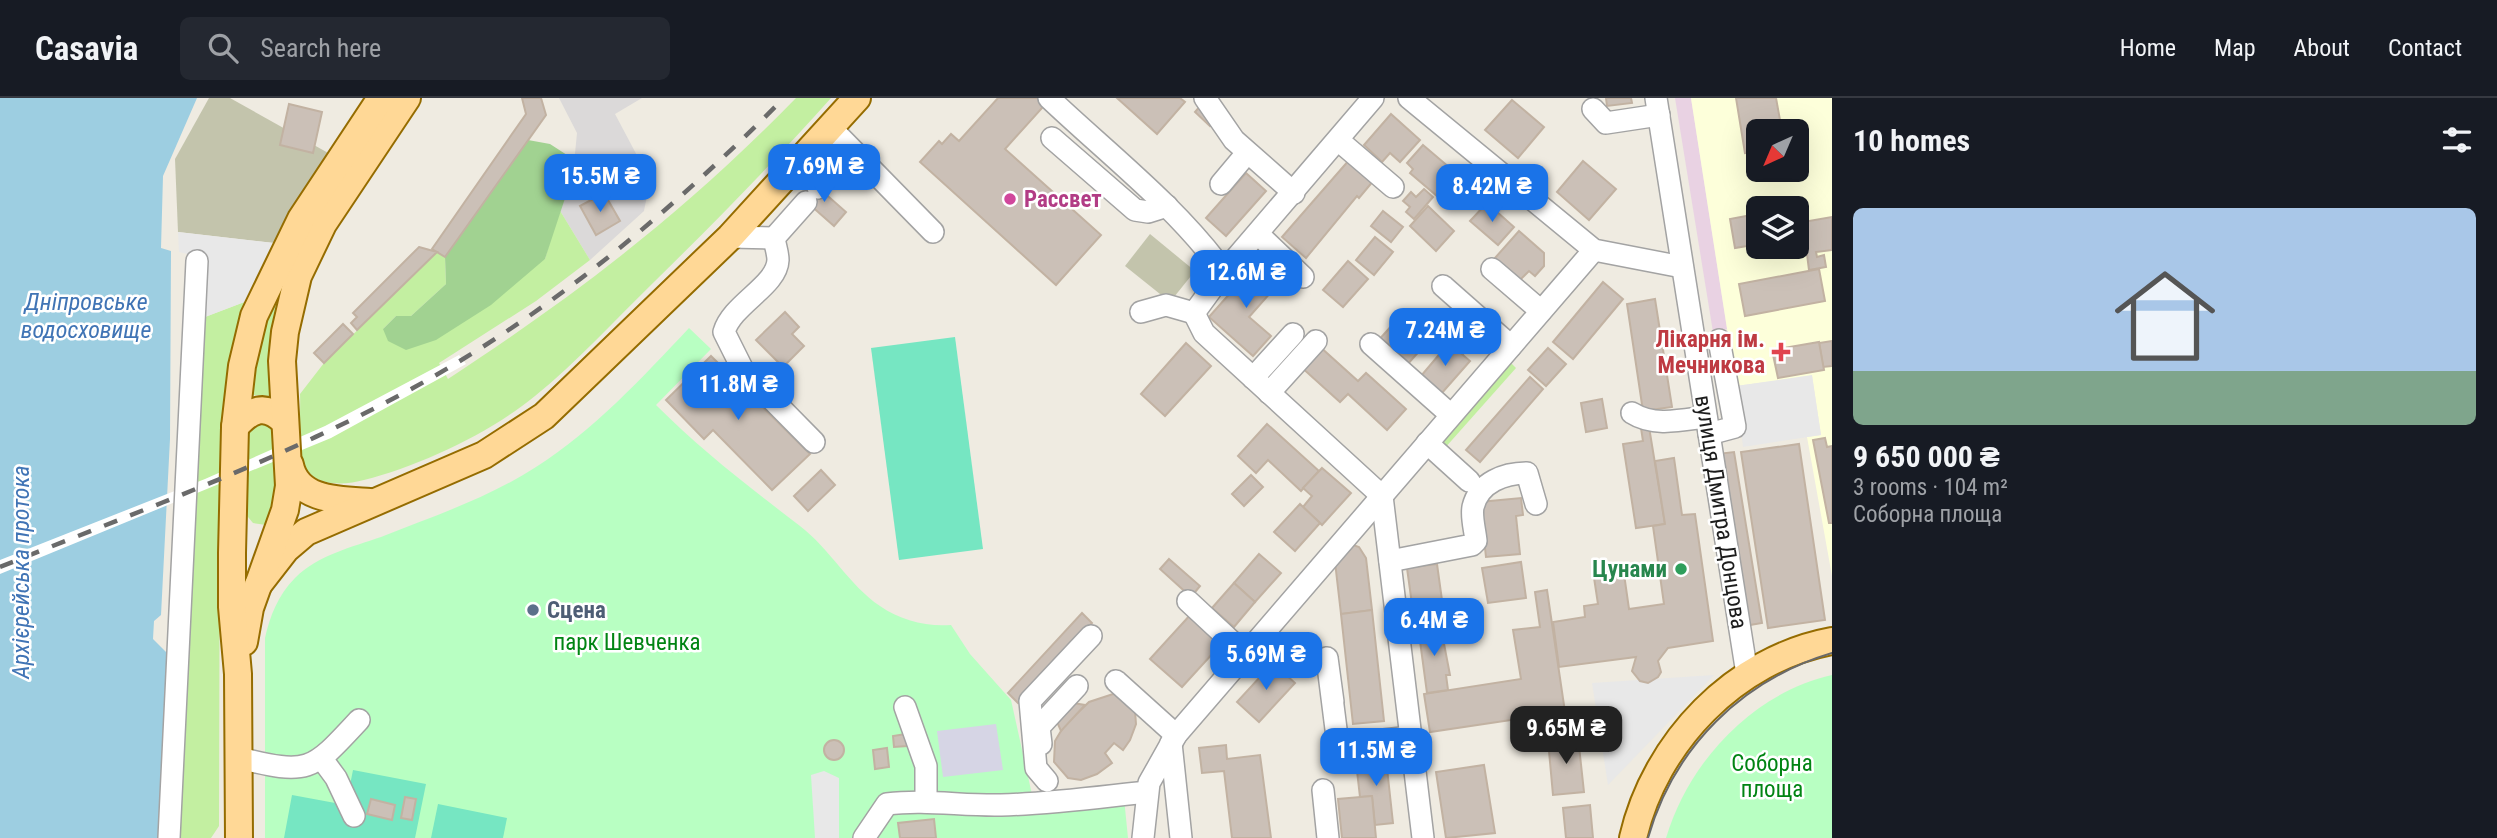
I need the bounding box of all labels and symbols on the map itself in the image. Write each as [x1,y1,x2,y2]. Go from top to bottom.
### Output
north arrow [1746,119,1810,182]
pin: 7.69M ₴ [759,144,889,204]
pin: 15.5M ₴ [535,155,665,214]
pin: 8.42M ₴ [1427,164,1557,224]
place label: Рассвет [1024,186,1102,213]
marker: Рассвет [1002,191,1018,207]
pin: 12.6M ₴ [1181,250,1311,310]
water label: Дніпровське водосховище [21,288,151,344]
pin: 7.24M ₴ [1380,308,1510,368]
place label: Лікарня ім. Мечникова [1655,326,1765,379]
marker: Лікарня ім. Мечникова [1771,342,1791,362]
pin: 11.8M ₴ [673,362,803,422]
street label: вулиця Дмитра Донцова [1689,393,1753,631]
water label: Архієрейська протока [7,465,35,680]
place label: Цунами [1592,556,1667,583]
marker: Цунами [1673,561,1689,577]
place label: Сцена [547,597,606,624]
pin: 6.4M ₴ [1377,598,1491,658]
marker: Сцена [525,602,541,618]
park label: парк Шевченка [553,629,701,656]
pin: 5.69M ₴ [1201,632,1331,692]
pin: 9.65M ₴ [1501,706,1631,766]
pin: 11.5M ₴ [1311,728,1441,788]
park label: Соборна площа [1731,750,1813,803]

